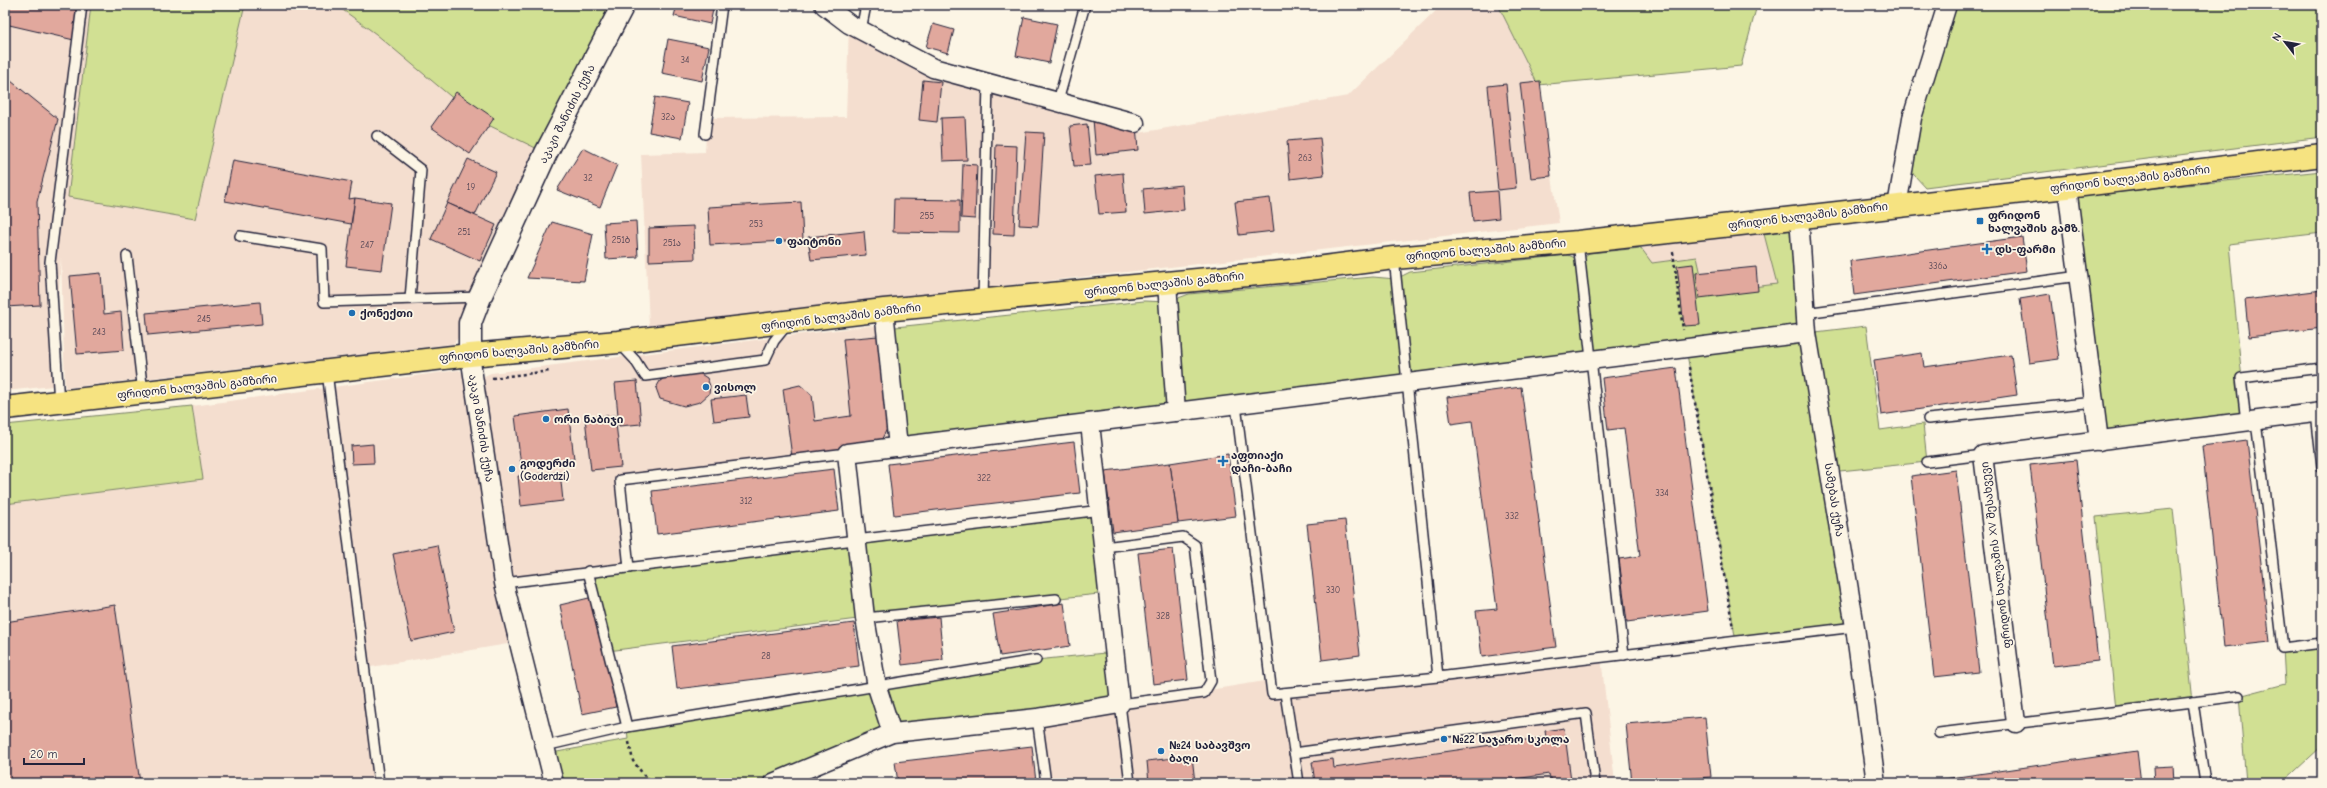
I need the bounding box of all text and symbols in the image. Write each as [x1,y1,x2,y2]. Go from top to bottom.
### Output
north arrow [2265,22,2305,62]
text: N [2269,31,2284,44]
house number: 34 [681,55,689,65]
street label: აკაკი შანიძის ქუჩა [536,62,598,166]
house number: 32ა [661,112,675,122]
house number: 263 [1298,153,1312,163]
street label: ფრიდონ ხალვაშის გამზირი [2049,163,2211,195]
house number: 32 [583,173,593,183]
house number: 19 [467,182,475,192]
street label: ფრიდონ ხალვაშის გამზირი [1727,200,1889,232]
place label: ფრიდონ ხალვაშის გამზ. [1988,209,2080,235]
house number: 255 [920,211,934,221]
marker: ფრიდონ ხალვაშის გამზ. [1975,216,1985,226]
house number: 253 [749,219,763,229]
house number: 251 [457,227,471,237]
house number: 251ბ [612,235,630,245]
place label: ფაიტონი [787,235,842,248]
marker: ფაიტონი [774,236,784,246]
street label: ფრიდონ ხალვაშის გამზირი [1405,237,1567,263]
house number: 251ა [663,238,681,248]
house number: 247 [360,240,374,250]
place label: დს-ფარმი [1995,243,2056,256]
marker: დს-ფარმი [1982,244,1992,254]
house number: 336ა [1929,261,1948,271]
street label: ფრიდონ ხალვაშის გამზირი [1083,269,1245,299]
street label: ფრიდონ ხალვაშის გამზირი [760,301,922,333]
place label: ქონექთი [360,307,413,320]
marker: ქონექთი [347,308,357,318]
house number: 245 [197,314,211,324]
house number: 243 [92,327,106,337]
street label: ფრიდონ ხალვაშის გამზირი [438,338,600,364]
street label: ფრიდონ ხალვაშის გამზირი [116,372,278,402]
street label: აკაკი შანიძის ქუჩა [466,373,496,483]
place label: ვისოლ [714,381,757,394]
marker: ვისოლ [701,382,711,392]
place label: ორი ნაბიჯი [554,413,624,426]
marker: ორი ნაბიჯი [541,414,551,424]
place label: აფთიაქი დაჩი-ბაჩი [1231,449,1293,475]
marker: აფთიაქი დაჩი-ბაჩი [1218,456,1228,466]
place label: გოდერძი (Goderdzi) [520,457,576,483]
street label: ფრიდონ ხალვაშის XV შესახვევი [1978,461,2014,649]
street label: სამებას ქუჩა [1822,462,1846,538]
marker: გოდერძი (Goderdzi) [507,464,517,474]
house number: 322 [977,473,991,483]
house number: 334 [1655,488,1669,498]
house number: 312 [740,496,753,506]
house number: 332 [1505,511,1519,521]
house number: 330 [1326,585,1340,595]
house number: 328 [1156,611,1170,621]
house number: 28 [761,651,771,661]
place label: №22 საჯარო სკოლა [1452,733,1569,746]
marker: №22 საჯარო სკოლა [1439,734,1449,744]
place label: №24 საბავშვო ბაღი [1169,739,1250,765]
scale bar [24,740,84,766]
marker: №24 საბავშვო ბაღი [1156,746,1166,756]
text: 20 m [30,747,58,761]

